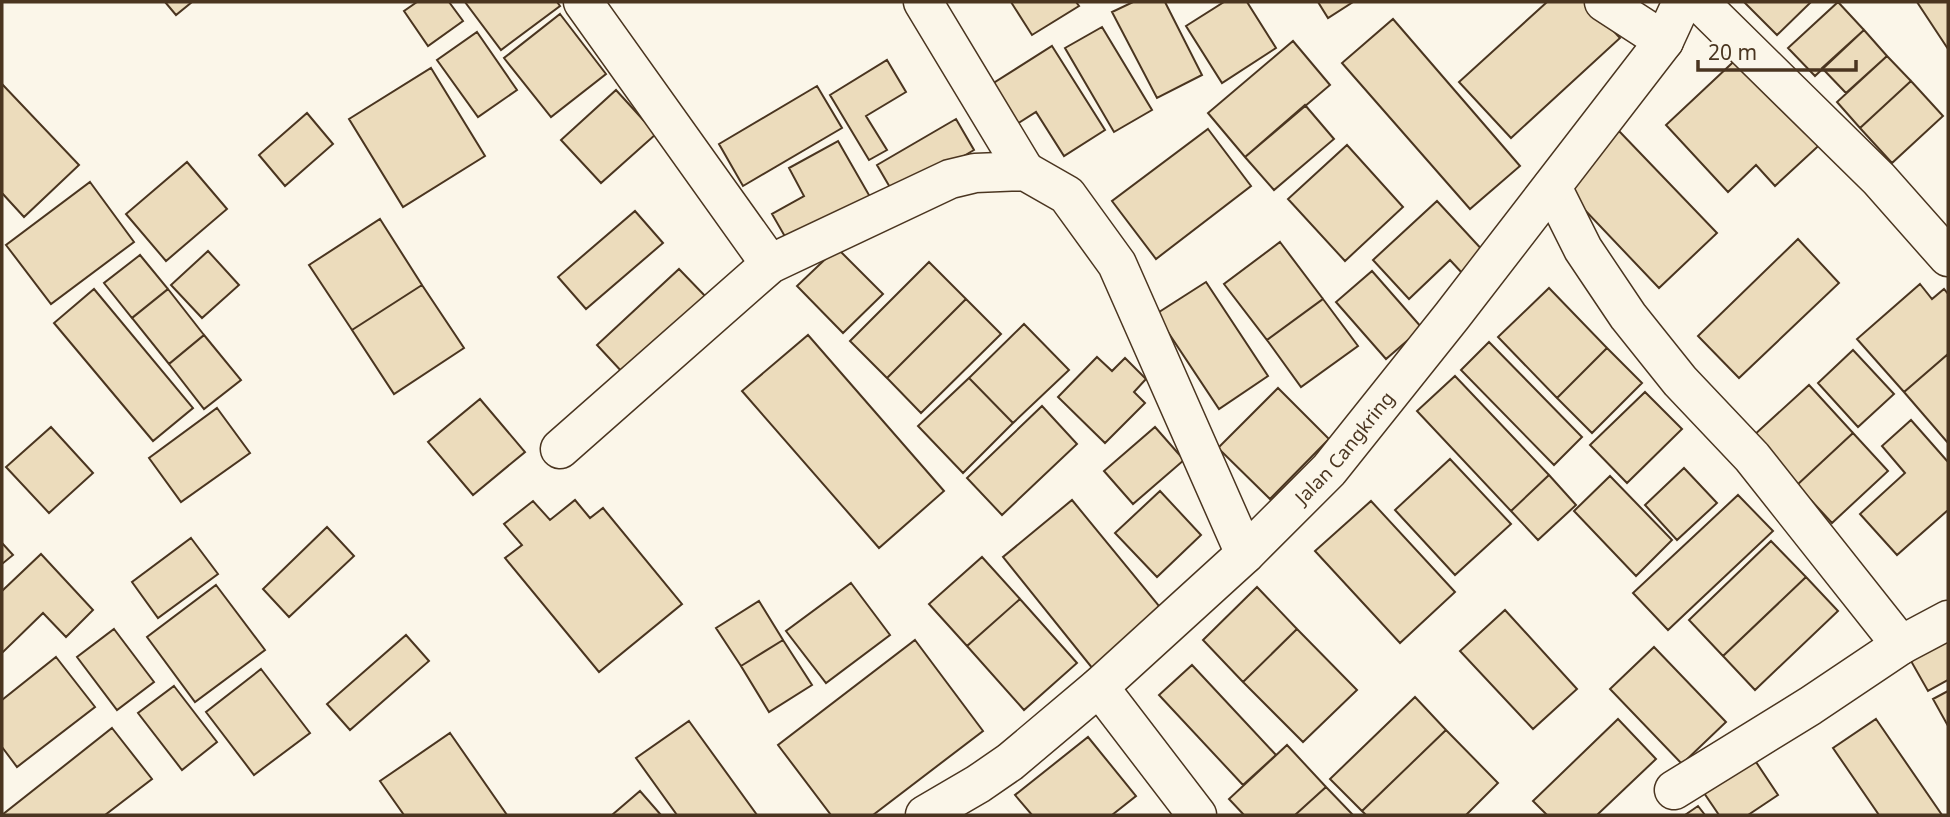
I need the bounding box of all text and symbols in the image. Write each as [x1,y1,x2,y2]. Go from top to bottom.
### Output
scale bar [1698,28,1856,72]
text: 20 m [1708,38,1757,66]
street label: Jalan Cangkring [1288,386,1400,511]

